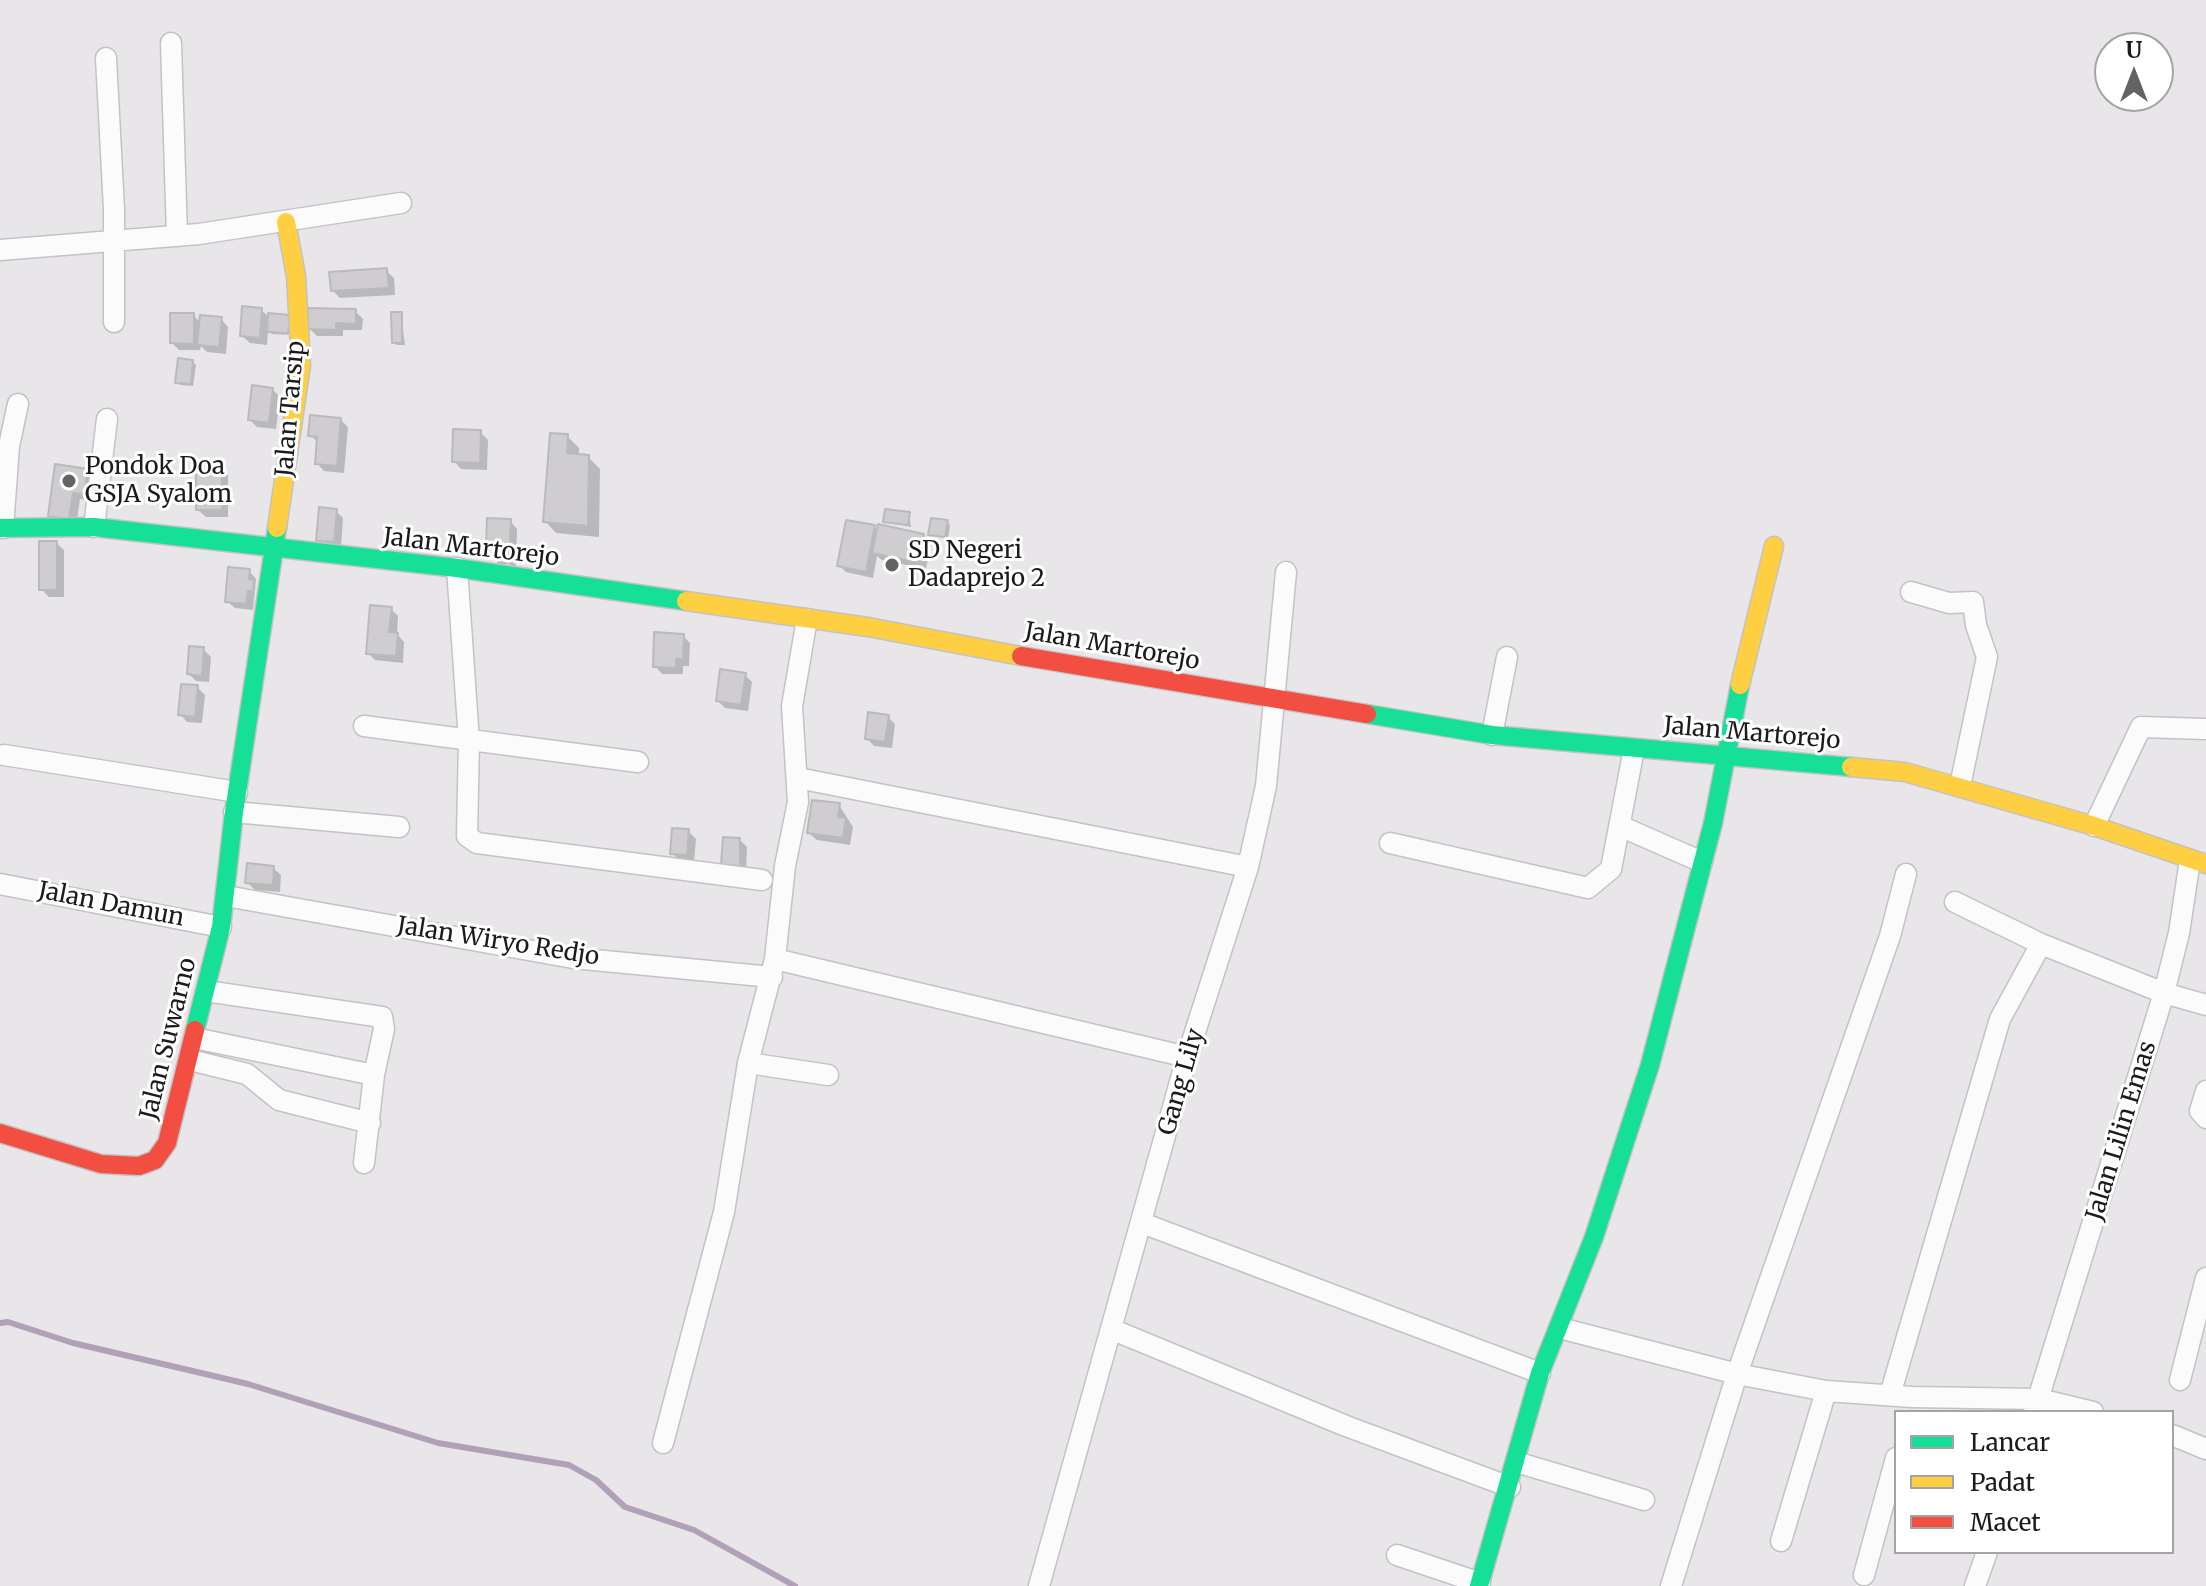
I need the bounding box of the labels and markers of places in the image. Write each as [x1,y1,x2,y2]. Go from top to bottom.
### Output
place label: Pondok Doa GSJA Syalom [85,453,232,509]
marker: Pondok Doa GSJA Syalom [60,472,78,490]
place label: SD Negeri Dadaprejo 2 [908,537,1045,593]
marker: SD Negeri Dadaprejo 2 [883,556,901,574]

